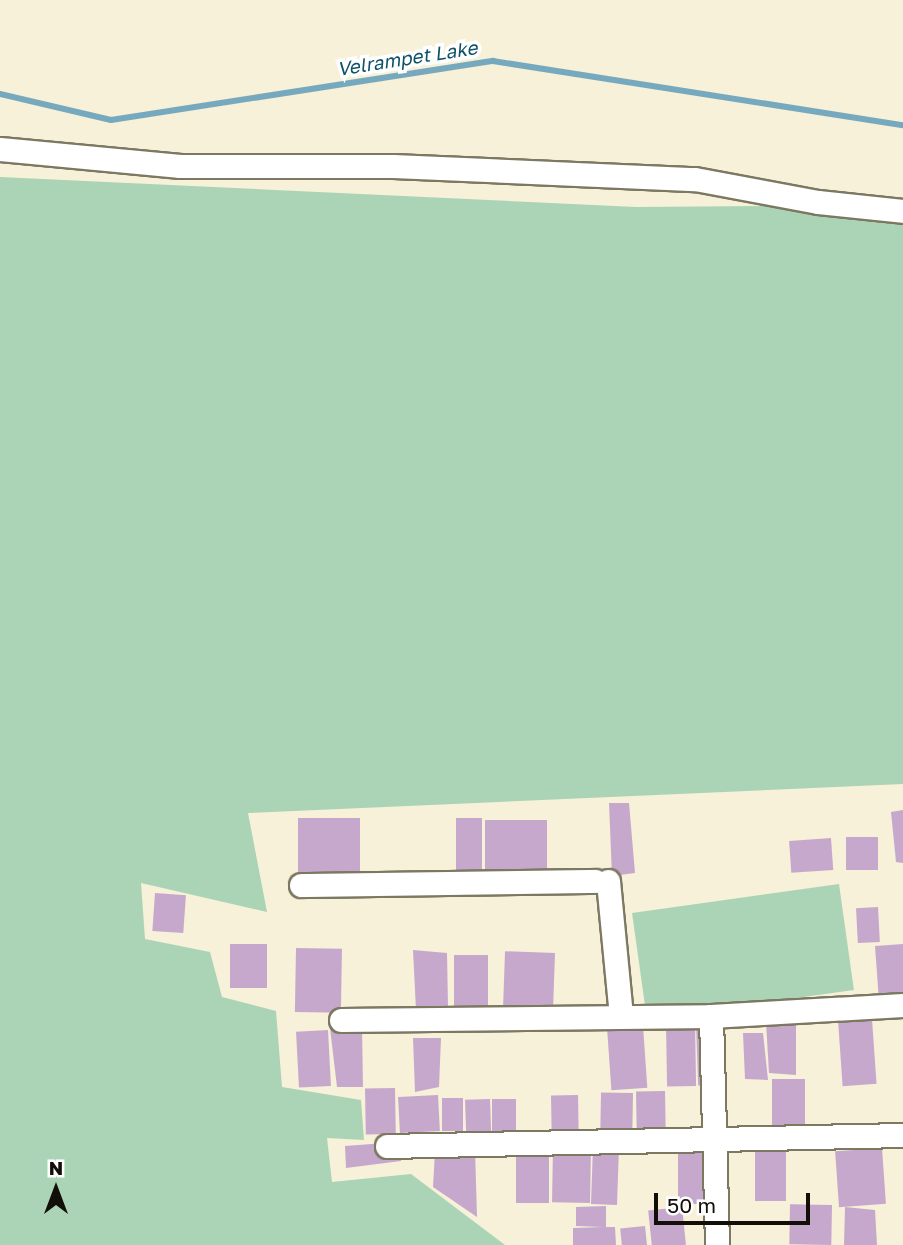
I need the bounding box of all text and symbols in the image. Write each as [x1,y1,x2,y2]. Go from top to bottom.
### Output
water label: Velrampet Lake [335,36,479,80]
north arrow [21,1154,91,1224]
text: N [49,1156,63,1179]
scale bar [658,1178,814,1222]
text: 50 m [667,1192,716,1218]

